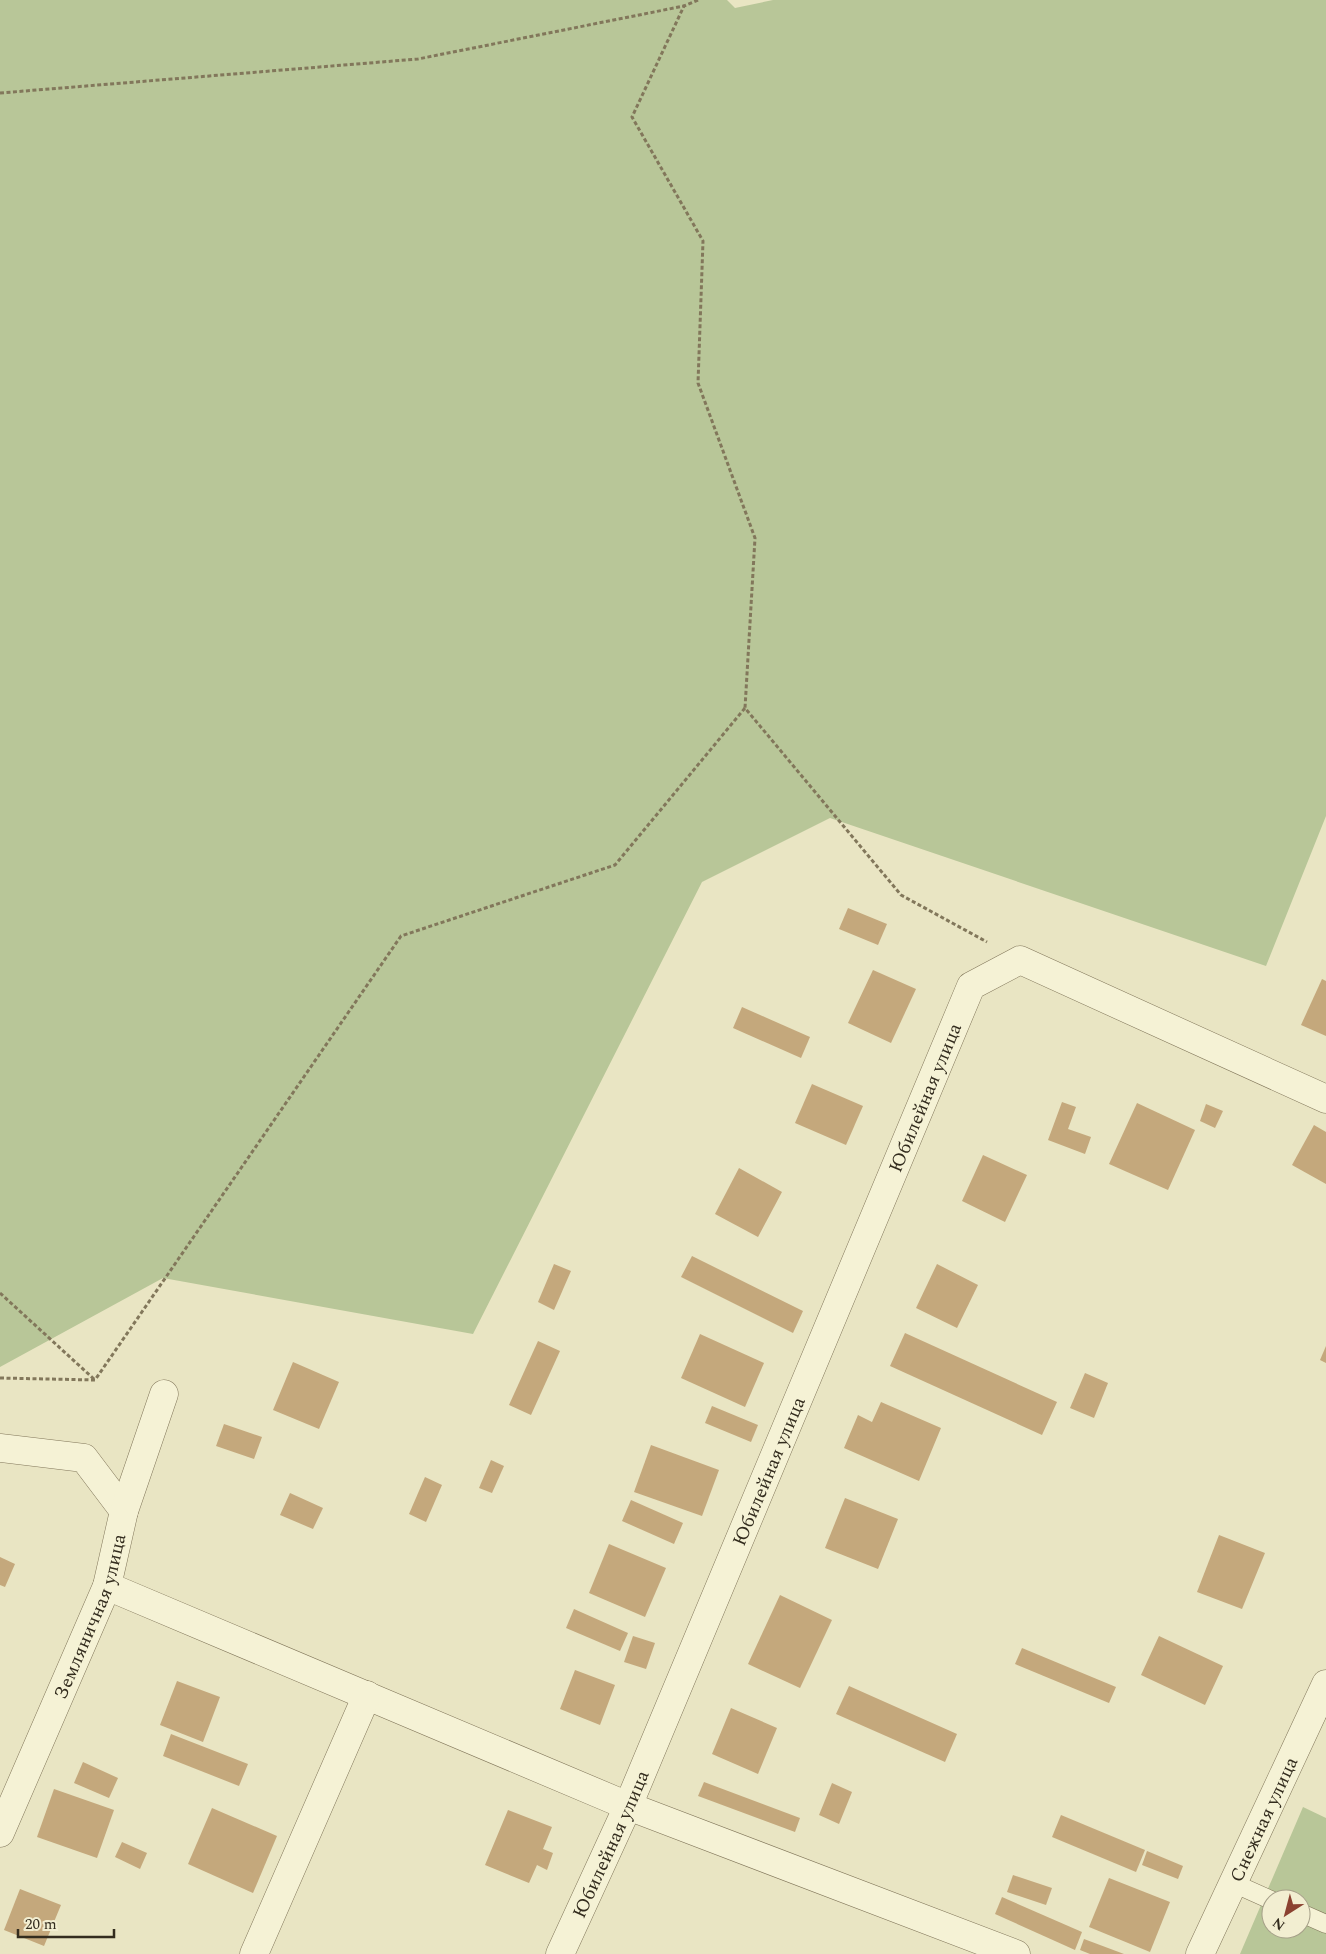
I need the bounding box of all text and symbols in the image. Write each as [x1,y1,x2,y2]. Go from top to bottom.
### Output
street label: Юбилейная улица [882,1018,970,1177]
street label: Юбилейная улица [725,1392,814,1551]
street label: Земляничная улица [47,1530,135,1704]
street label: Снежная улица [1223,1751,1306,1887]
street label: Юбилейная улица [565,1765,658,1923]
north arrow [1261,1889,1311,1939]
scale bar [18,1906,114,1938]
text: N [1268,1912,1289,1936]
text: 20 m [25,1913,57,1936]

